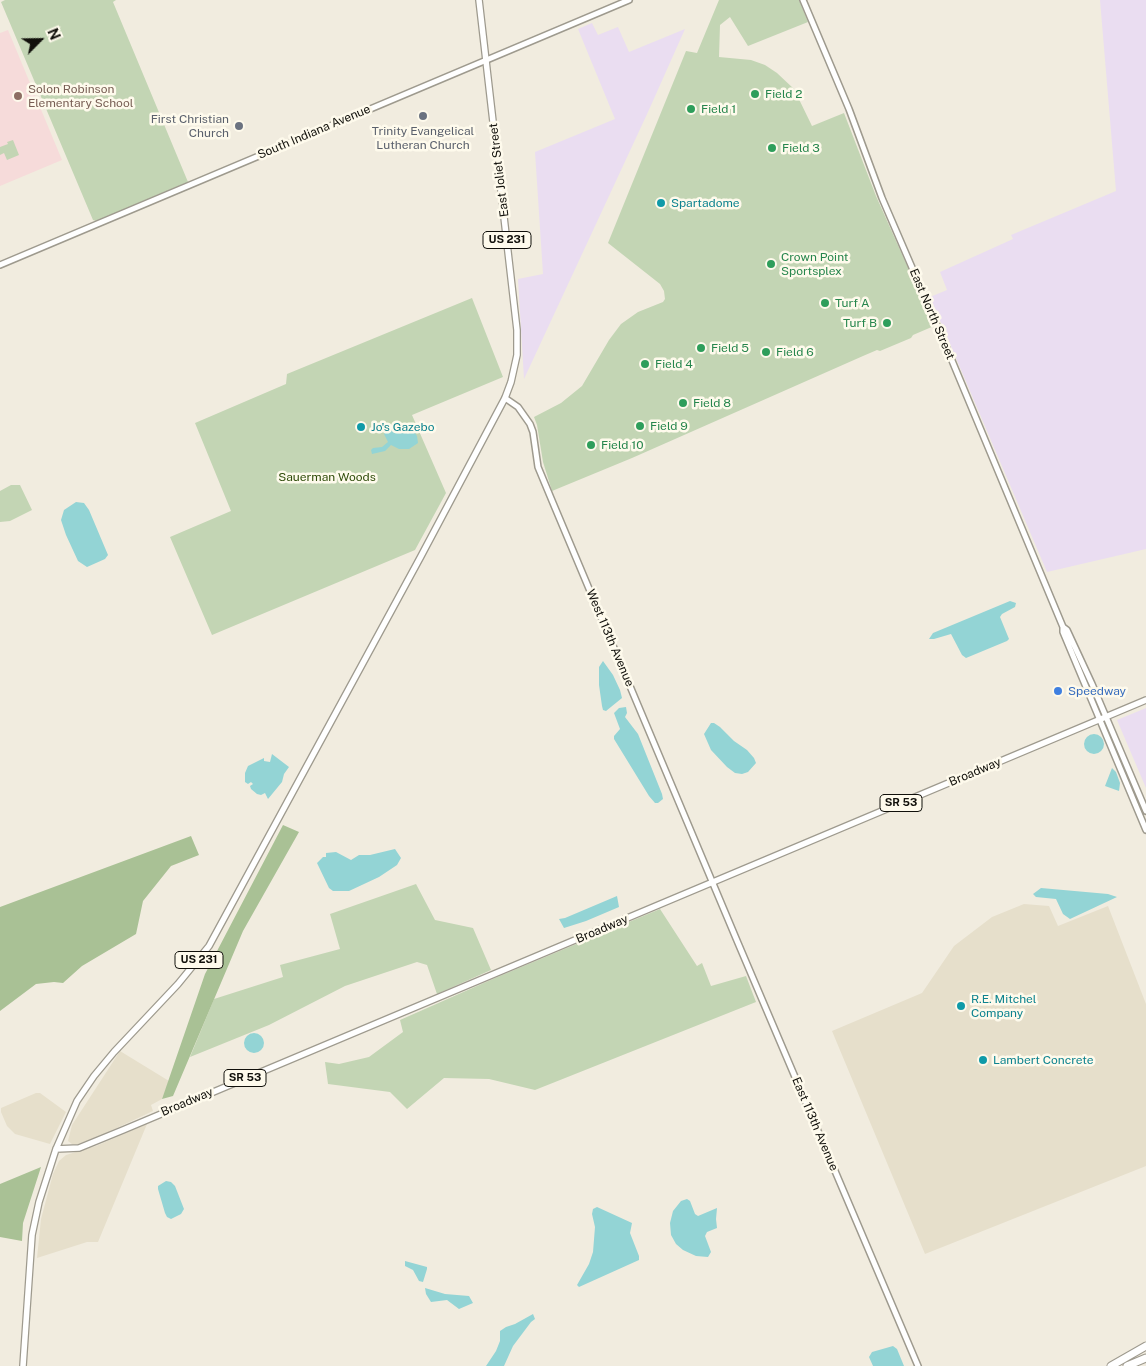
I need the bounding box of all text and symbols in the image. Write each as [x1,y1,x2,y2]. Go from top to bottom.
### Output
north arrow [15,15,65,65]
text: N [44,26,63,42]
place label: Solon Robinson Elementary School [28,82,133,110]
place label: Field 2 [765,87,802,101]
marker: Field 2 [749,88,761,100]
marker: Solon Robinson Elementary School [12,90,24,102]
street label: South Indiana Avenue [255,102,373,162]
place label: Field 1 [701,102,736,116]
marker: Field 1 [685,103,697,115]
marker: Trinity Evangelical Lutheran Church [417,110,429,122]
place label: First Christian Church [151,112,229,140]
marker: First Christian Church [233,120,245,132]
street label: East Joliet Street [486,122,512,218]
place label: Trinity Evangelical Lutheran Church [372,124,474,152]
place label: Field 3 [782,141,820,155]
marker: Field 3 [766,142,778,154]
place label: Spartadome [671,196,740,210]
marker: Spartadome [655,197,667,209]
road number: US 231 [483,232,531,248]
place label: Crown Point Sportsplex [781,250,848,278]
marker: Crown Point Sportsplex [765,258,777,270]
street label: East North Street [906,266,958,362]
place label: Turf A [835,296,869,310]
marker: Turf A [819,297,831,309]
place label: Turf B [843,316,877,330]
marker: Turf B [881,317,893,329]
place label: Field 5 [711,341,749,355]
marker: Field 5 [695,342,707,354]
place label: Field 6 [776,345,814,359]
marker: Field 6 [760,346,772,358]
place label: Field 4 [655,357,693,371]
marker: Field 4 [639,358,651,370]
place label: Field 8 [693,396,731,410]
marker: Field 8 [677,397,689,409]
place label: Field 9 [650,419,688,433]
place label: Jo's Gazebo [371,420,435,434]
marker: Field 9 [634,420,646,432]
marker: Jo's Gazebo [355,421,367,433]
place label: Field 10 [601,438,644,452]
marker: Field 10 [585,439,597,451]
park label: Sauerman Woods [278,470,376,484]
street label: West 113th Avenue [583,587,637,689]
place label: Speedway [1068,684,1126,698]
marker: Speedway [1052,685,1064,697]
street label: Broadway [947,755,1003,789]
road number: SR 53 [880,794,922,811]
street label: Broadway [574,912,630,946]
road number: US 231 [175,952,223,968]
place label: R.E. Mitchel Company [971,992,1036,1020]
marker: R.E. Mitchel Company [955,1000,967,1012]
place label: Lambert Concrete [993,1053,1094,1067]
marker: Lambert Concrete [977,1054,989,1066]
road number: SR 53 [224,1070,266,1086]
street label: East 113th Avenue [789,1075,841,1173]
street label: Broadway [159,1085,215,1119]

